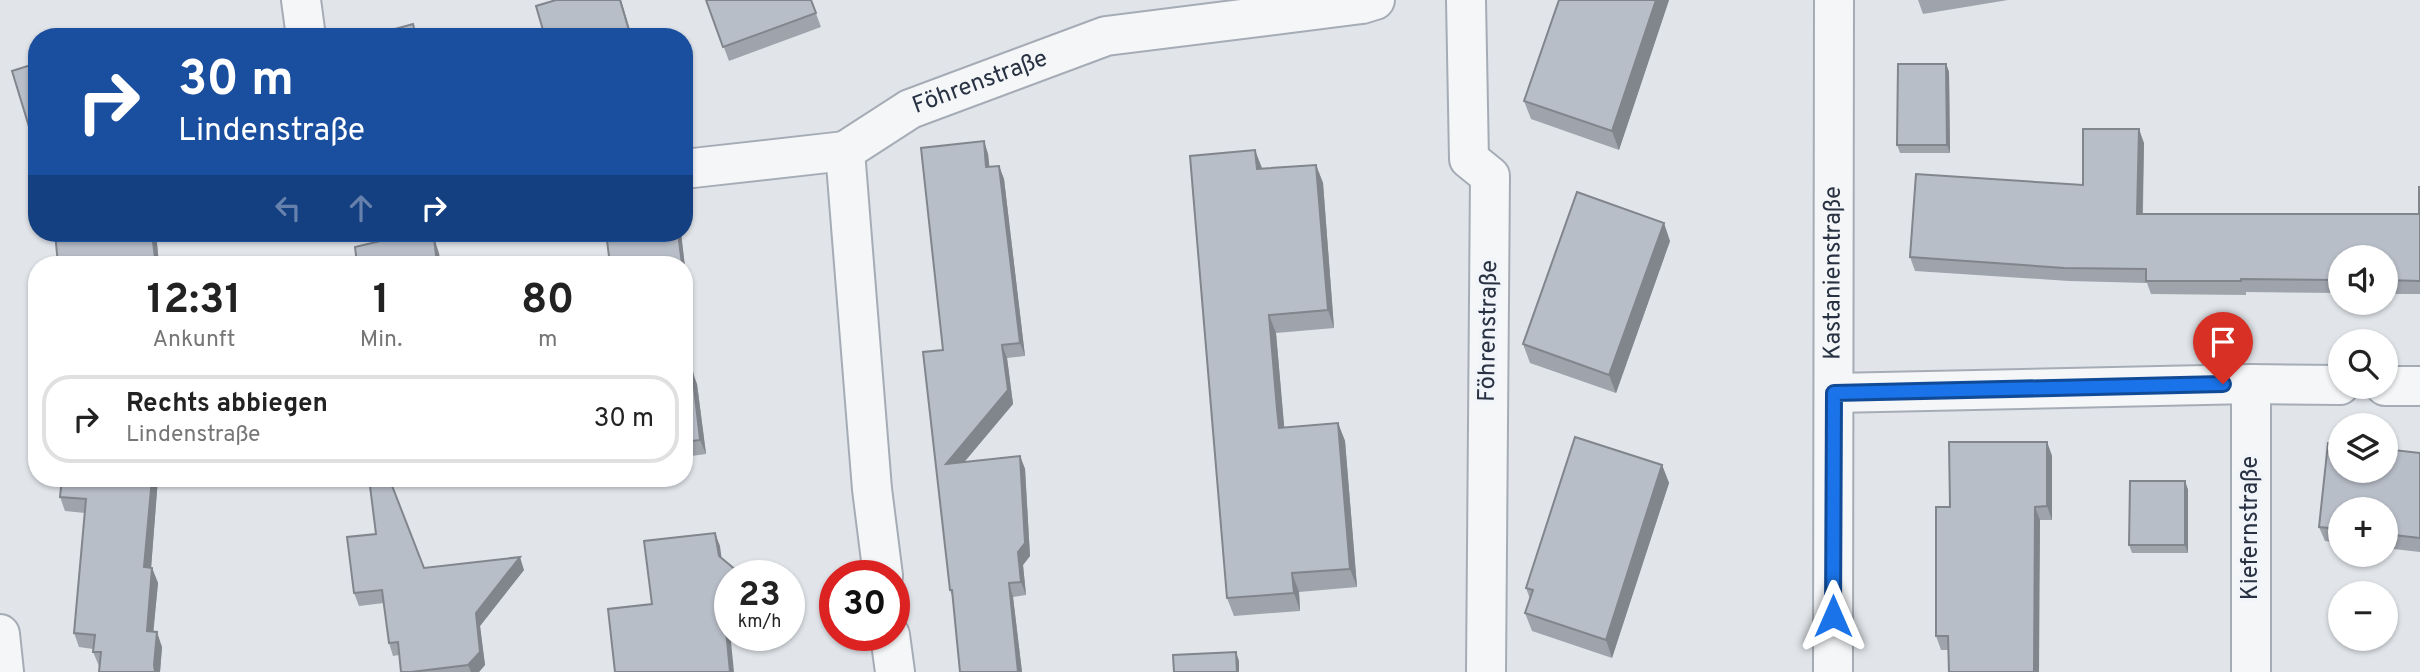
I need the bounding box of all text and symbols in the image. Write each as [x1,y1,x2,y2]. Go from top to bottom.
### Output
street label: Föhrenstraße [908,44,1052,122]
text: 30 m [178,51,294,113]
icon: right [63,56,154,147]
text: Lindenstraße [178,112,365,152]
street label: Kastanienstraße [1818,186,1849,360]
icon: left [269,189,307,227]
icon: ahead [342,189,380,227]
icon: right [415,189,453,227]
map controls [2328,245,2398,651]
button: sound [2328,245,2398,315]
street label: Föhrenstraße [1473,260,1505,402]
text: 12:31 [147,275,241,328]
text: 1 [373,275,390,328]
text: 80 [521,275,574,328]
pin [2193,312,2253,384]
icon: arrive [2204,323,2242,361]
text: Ankunft [152,326,235,355]
text: Min. [360,326,402,355]
text: m [538,326,557,355]
button: search [2328,329,2398,399]
text: Rechts abbiegen [126,388,328,421]
icon: right [67,400,105,438]
text: 30 m [594,403,654,436]
button: layers [2328,413,2398,483]
text: Lindenstraße [126,421,260,450]
street label: Kiefernstraße [2236,456,2266,600]
button: + [2328,497,2398,567]
speed limit sign: 30 [819,560,910,651]
text: 23 [738,574,781,618]
position arrow [1796,579,1870,653]
button: − [2328,581,2398,651]
text: km/h [738,611,781,634]

